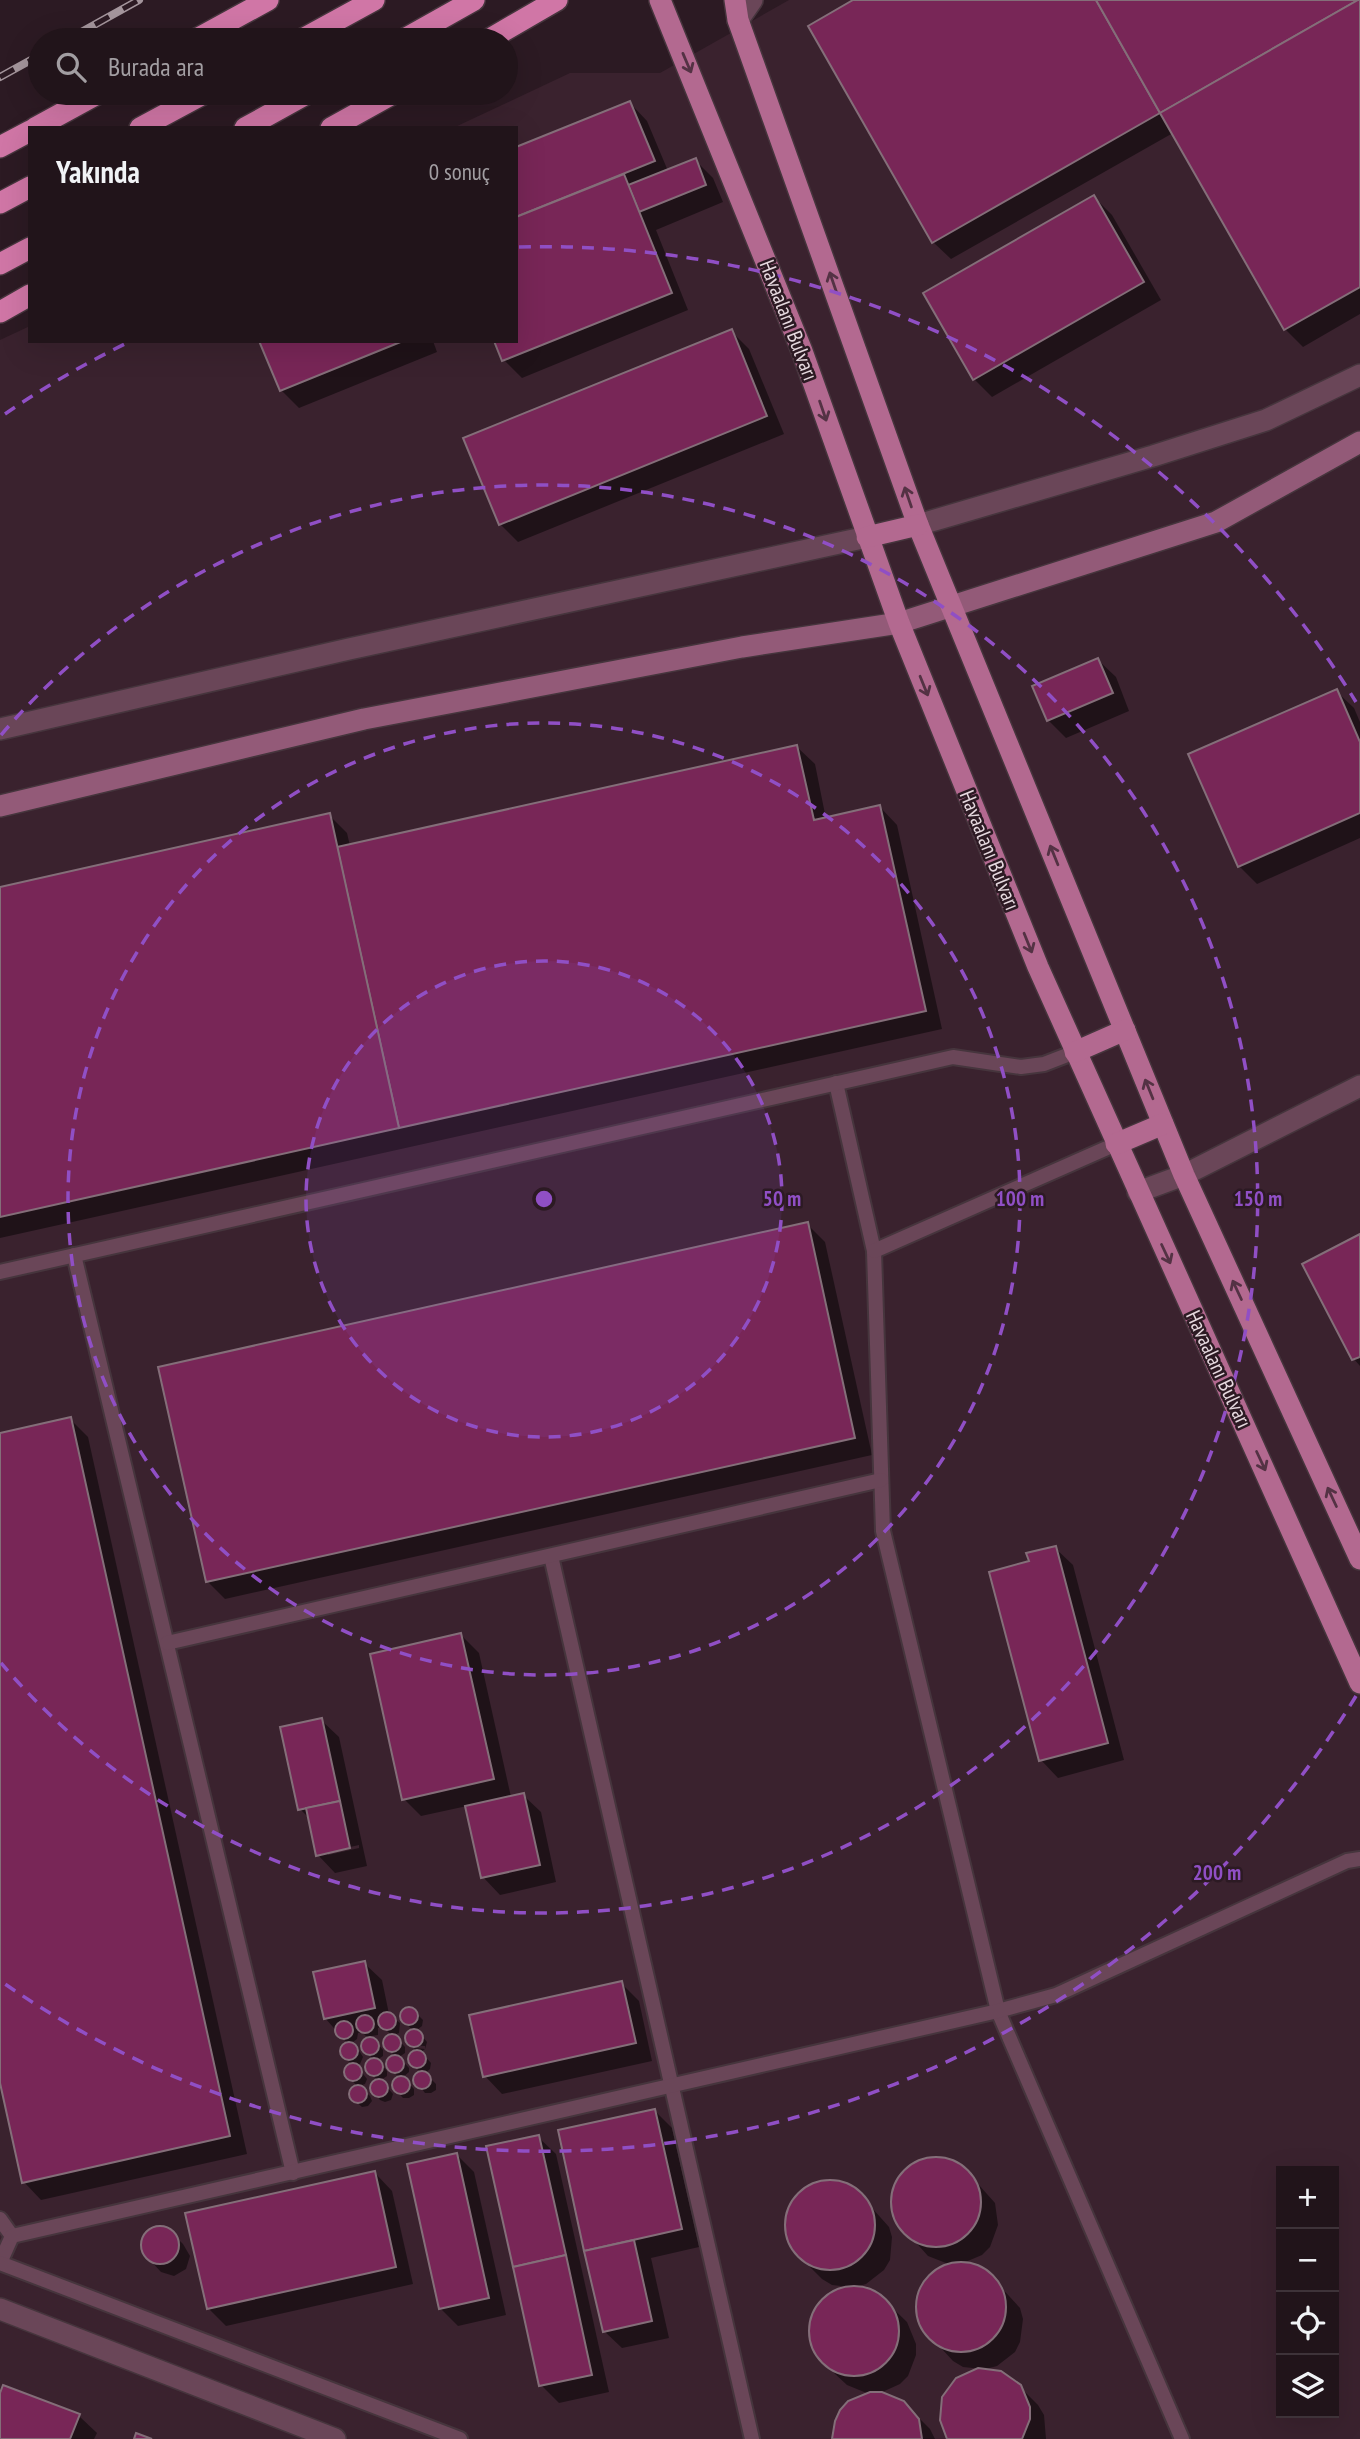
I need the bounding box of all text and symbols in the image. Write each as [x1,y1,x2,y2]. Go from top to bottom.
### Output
search box [28,28,518,105]
icon: search [52,48,90,86]
text: Burada ara [108,50,204,83]
one-way arrow [681,51,694,73]
text: Yakında [56,152,140,191]
text: 0 sonuç [429,157,490,186]
street label: Havaalanı Bulvarı [754,256,824,384]
one-way arrow [826,272,838,294]
one-way arrow [818,400,830,422]
one-way arrow [901,487,913,509]
one-way arrow [919,675,932,697]
street label: Havaalanı Bulvarı [954,786,1026,914]
one-way arrow [1046,845,1059,867]
one-way arrow [1022,931,1035,953]
one-way arrow [1142,1078,1155,1100]
text: 50 m [763,1185,801,1212]
text: 100 m [996,1185,1044,1212]
text: 150 m [1234,1185,1282,1212]
centre of rings [532,1187,556,1211]
one-way arrow [1160,1243,1173,1264]
one-way arrow [1230,1280,1243,1302]
street label: Havaalanı Bulvarı [1180,1306,1258,1432]
one-way arrow [1255,1450,1268,1471]
one-way arrow [1324,1487,1338,1508]
text: 200 m [1193,1859,1241,1886]
map controls [1276,2166,1339,2418]
button: + [1276,2166,1339,2229]
button: − [1276,2229,1339,2292]
button: locate [1276,2292,1339,2355]
button: layers [1276,2355,1339,2418]

